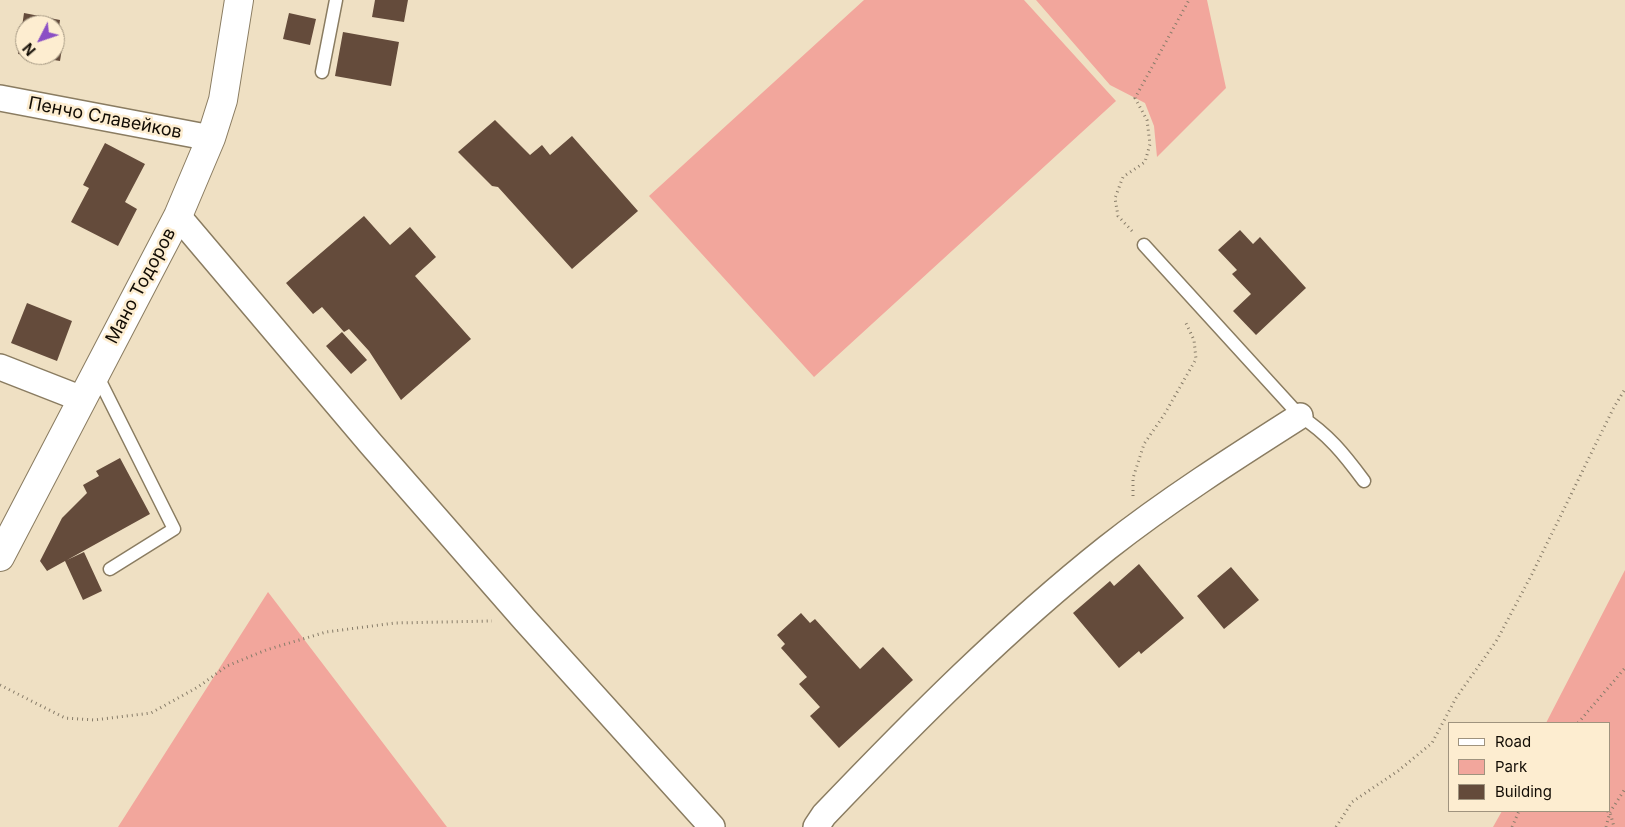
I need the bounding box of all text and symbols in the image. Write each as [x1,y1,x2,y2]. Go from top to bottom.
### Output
north arrow [15,15,65,65]
text: N [19,40,39,59]
street label: Пенчо Славейков [26,93,184,143]
street label: Мано Тодоров [101,224,181,348]
legend [1448,722,1610,812]
text: Road [1495,732,1531,751]
text: Park [1495,757,1527,776]
text: Building [1495,782,1552,801]

